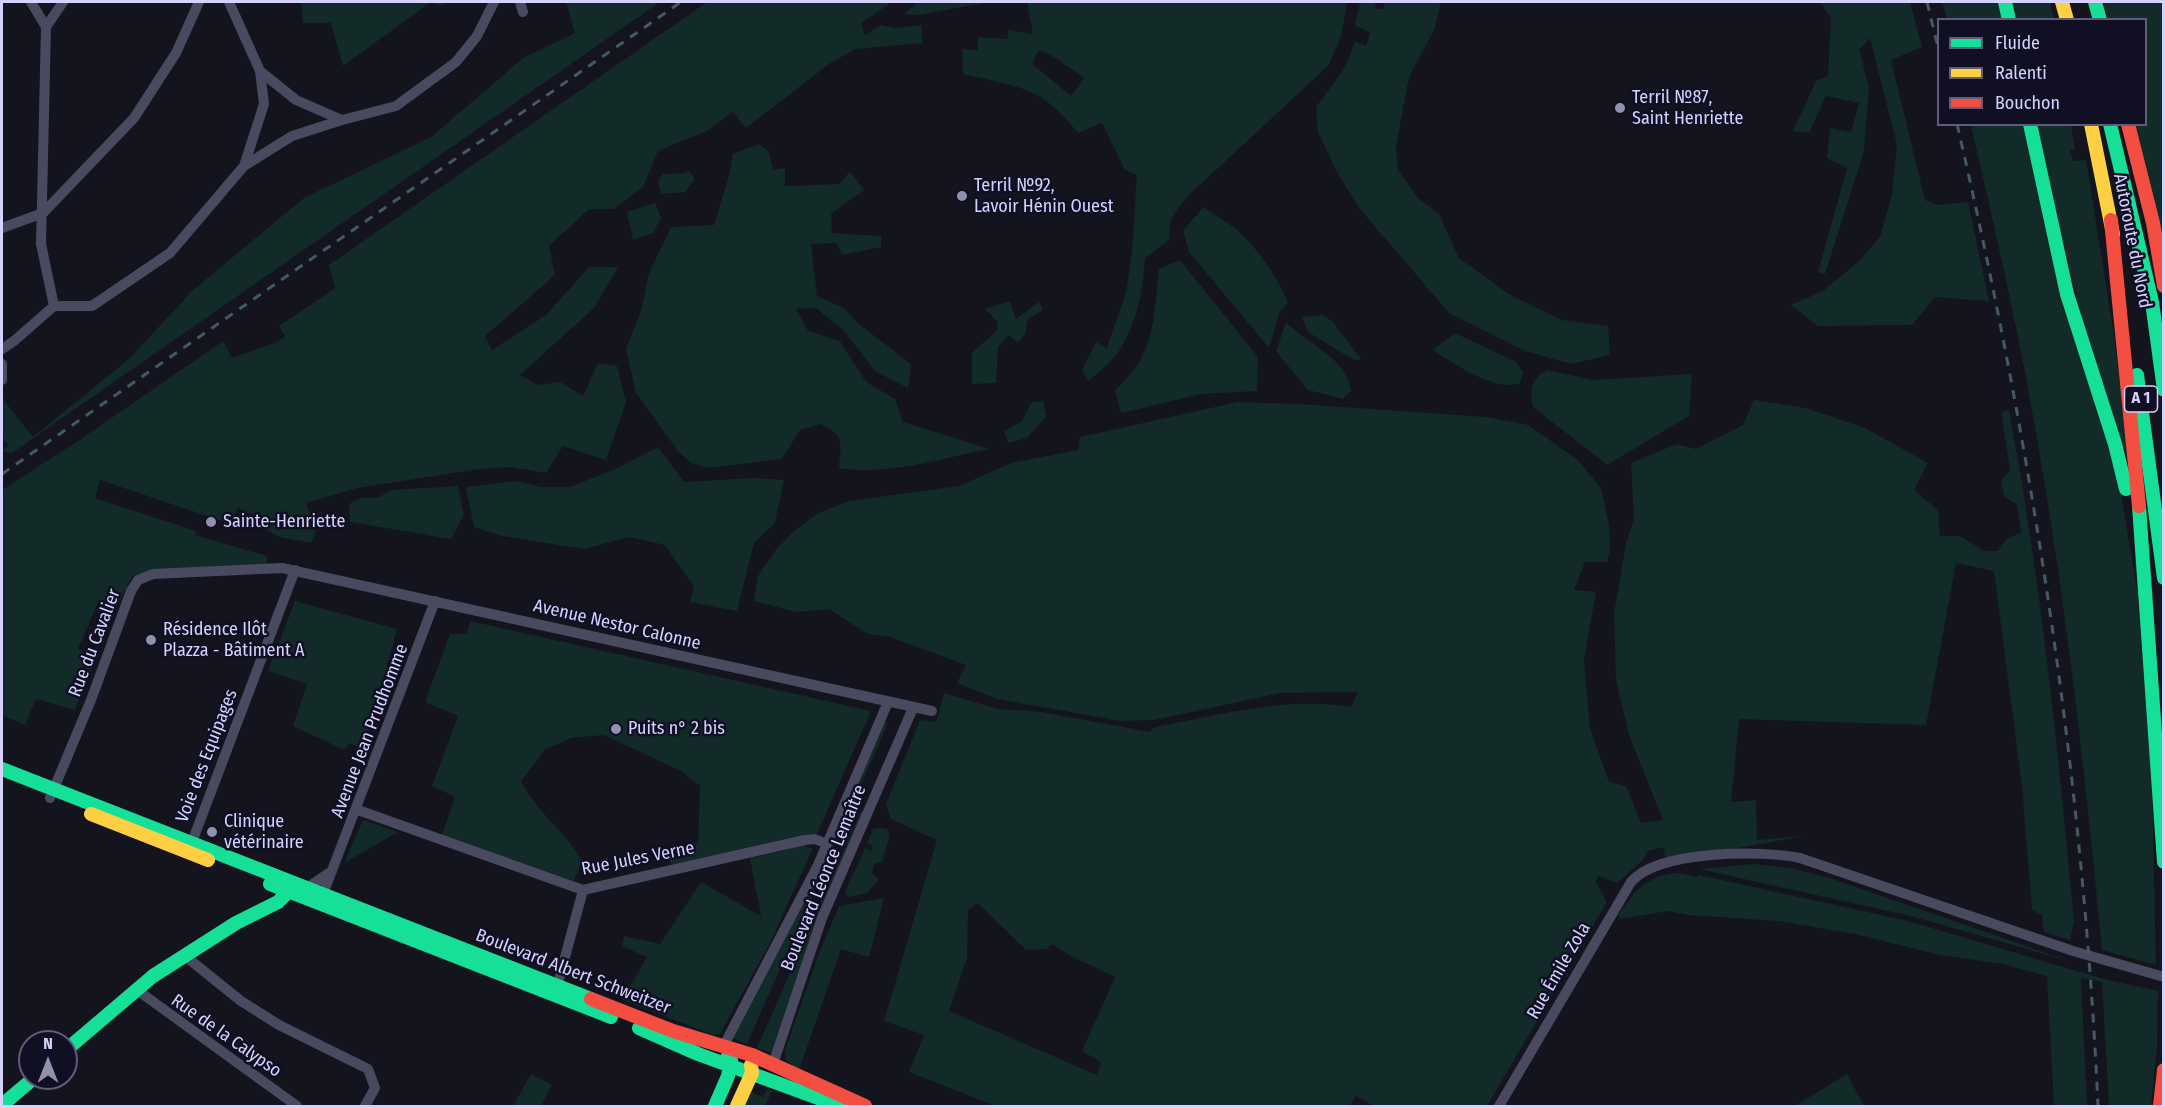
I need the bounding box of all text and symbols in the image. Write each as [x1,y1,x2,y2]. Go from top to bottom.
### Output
legend [1937,18,2147,126]
text: Fluide [1995,32,2040,54]
text: Ralenti [1995,62,2047,84]
place label: Terril №87, Saint Henriette [1632,87,1743,130]
text: Bouchon [1995,92,2060,114]
marker: Terril №87, Saint Henriette [1613,101,1627,115]
street label: Autoroute du Nord [2108,172,2156,310]
place label: Terril №92, Lavoir Hénin Ouest [974,175,1114,218]
marker: Terril №92, Lavoir Hénin Ouest [955,189,969,203]
road number: A 1 [2124,386,2158,412]
place label: Sainte-Henriette [223,511,345,533]
marker: Sainte-Henriette [204,515,218,529]
street label: Rue du Cavalier [64,586,126,700]
street label: Avenue Nestor Calonne [531,595,703,655]
place label: Résidence Ilôt Plazza - Bâtiment A [163,619,305,662]
marker: Résidence Ilôt Plazza - Bâtiment A [144,633,158,647]
street label: Avenue Jean Prudhomme [327,641,413,821]
street label: Voie des Equipages [172,686,242,826]
place label: Puits n° 2 bis [628,718,725,740]
marker: Puits n° 2 bis [609,722,623,736]
street label: Boulevard Léonce Lemaître [777,782,871,974]
place label: Clinique vétérinaire [224,811,304,854]
marker: Clinique vétérinaire [205,825,219,839]
street label: Rue Jules Verne [580,837,696,881]
street label: Rue Émile Zola [1523,919,1595,1023]
street label: Boulevard Albert Schweitzer [473,925,673,1019]
street label: Rue de la Calypso [167,990,285,1082]
north arrow [18,1030,78,1090]
text: N [43,1034,53,1053]

